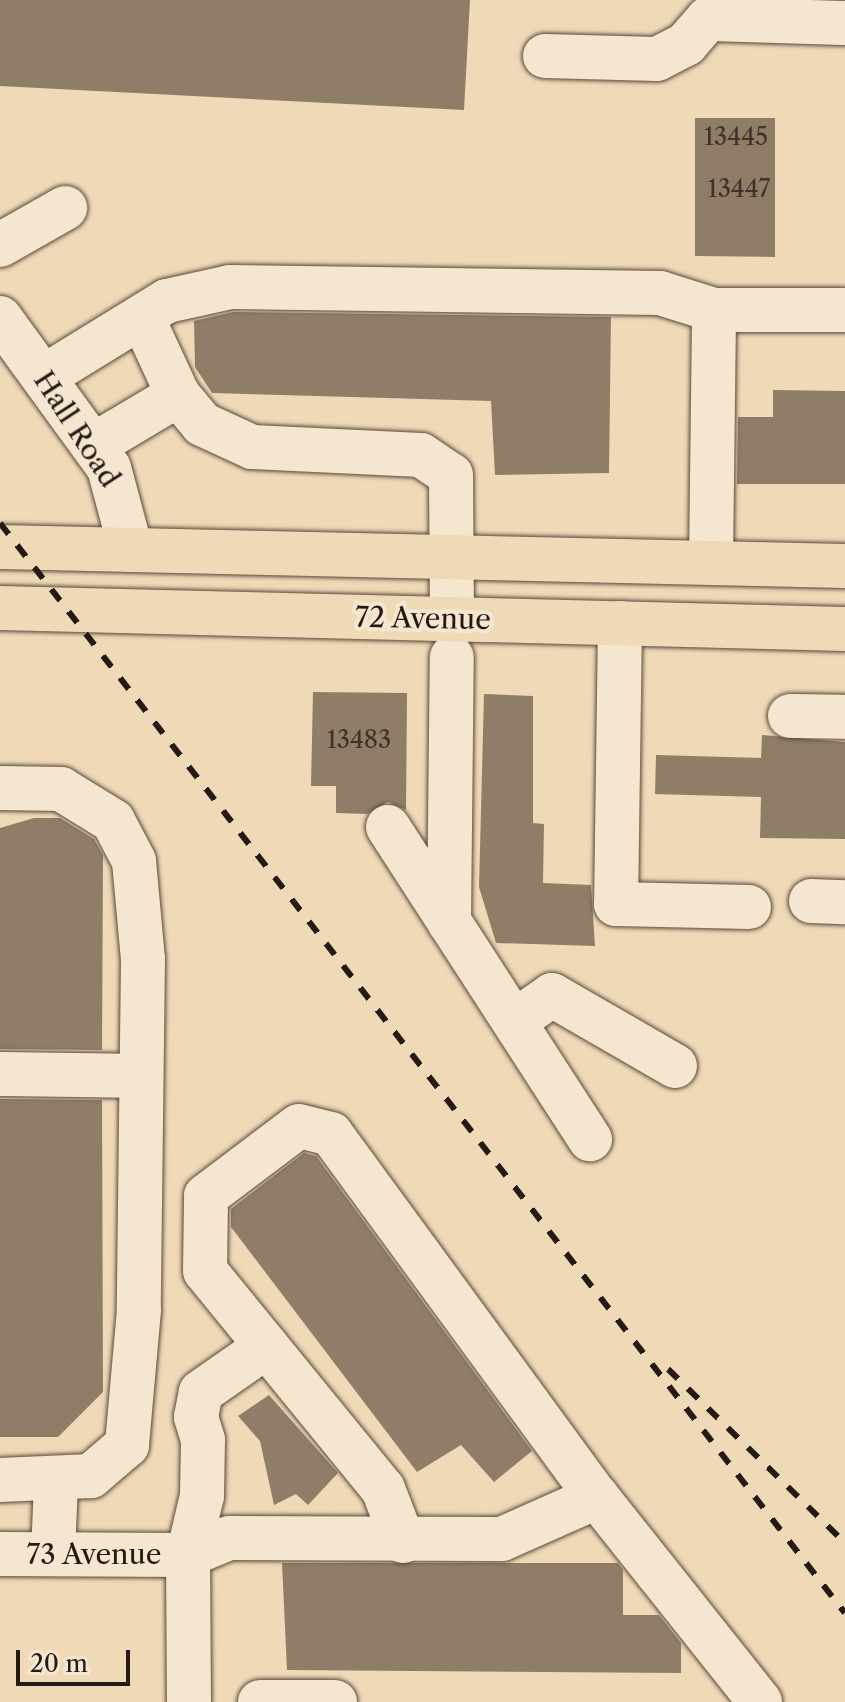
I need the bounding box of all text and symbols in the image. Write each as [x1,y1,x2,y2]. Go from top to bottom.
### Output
house number: 13445 [704,123,768,151]
house number: 13447 [708,175,770,203]
street label: Hall Road [27,365,127,493]
street label: 72 Avenue [354,600,492,636]
house number: 13483 [327,726,391,754]
street label: 73 Avenue [26,1537,162,1571]
scale bar [20,1634,134,1684]
text: 20 m [30,1649,88,1678]

